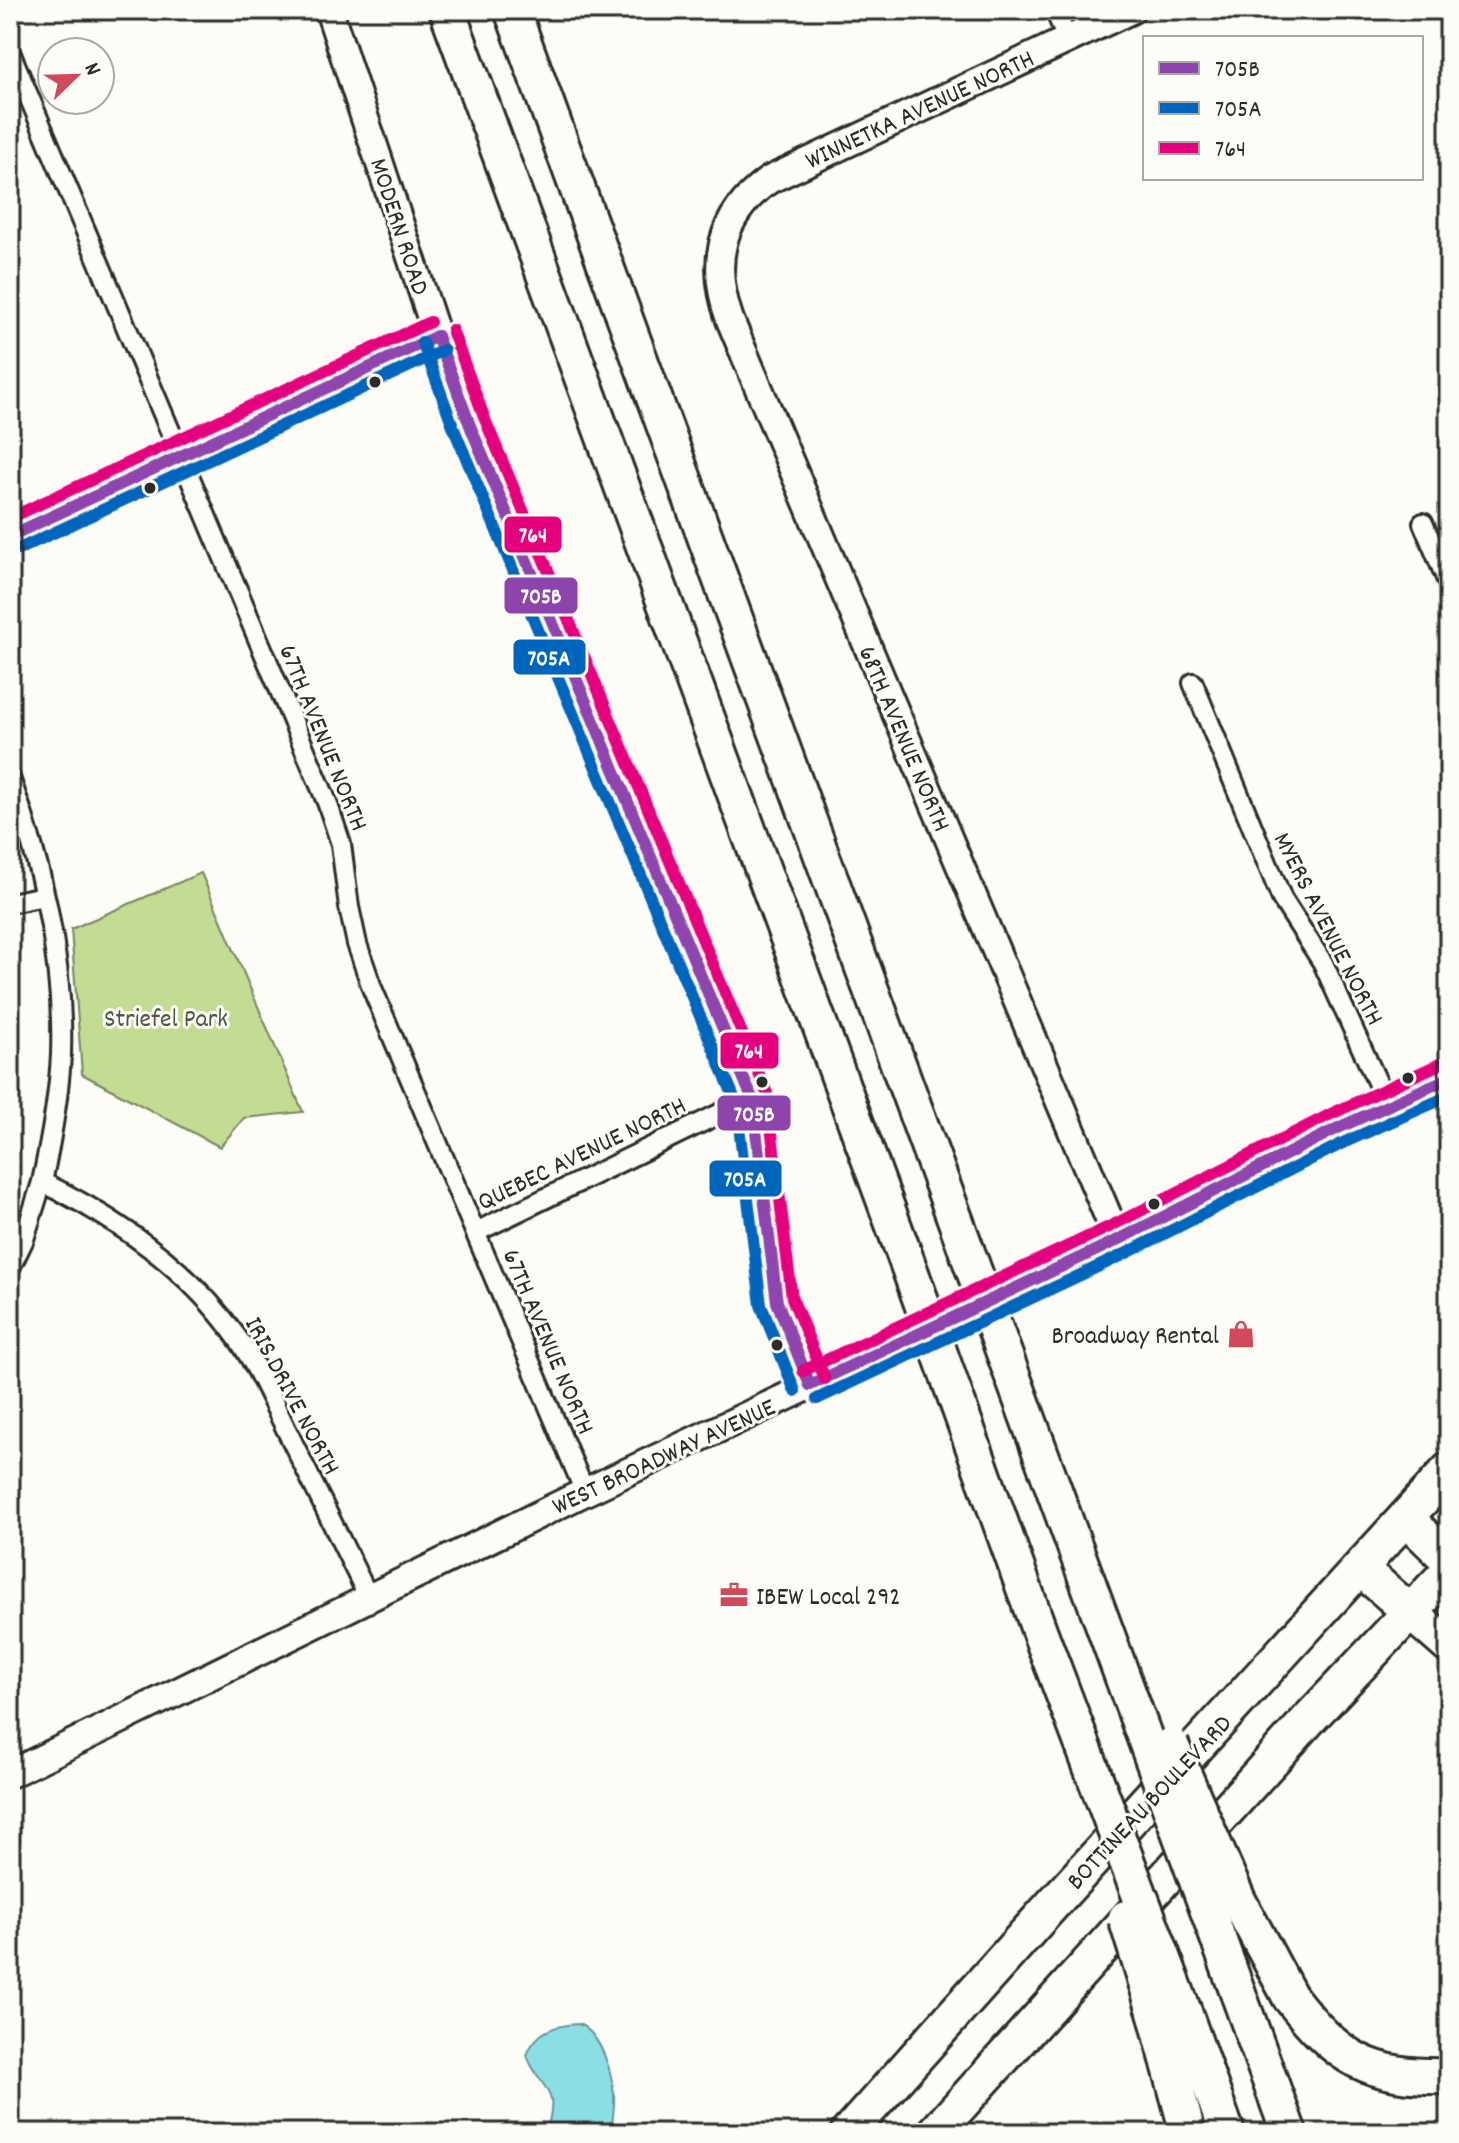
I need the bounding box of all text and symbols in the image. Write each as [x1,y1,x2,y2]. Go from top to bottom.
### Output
north arrow [36,36,116,116]
legend [1143,36,1423,180]
street label: WINNETKA AVENUE NORTH [800,42,1041,181]
text: 705B [1215,54,1260,88]
text: N [75,58,108,81]
text: 705A [1215,94,1262,128]
text: 764 [1215,134,1246,168]
street label: MODERN ROAD [358,154,437,300]
unlabelled marker [367,374,383,390]
unlabelled marker [142,480,158,496]
line badge: 764 [503,515,563,554]
text: 764 [519,522,547,553]
line badge: 705B [503,576,579,615]
text: 705B [520,583,562,614]
line badge: 705A [512,638,587,676]
street label: 67TH AVENUE NORTH [267,640,376,837]
street label: 68TH AVENUE NORTH [847,641,959,838]
text: 705A [528,645,570,676]
street label: MYERS AVENUE NORTH [1262,827,1392,1033]
park label: Striefel Park [104,1002,228,1039]
line badge: 764 [719,1031,780,1070]
text: 764 [735,1038,763,1069]
unlabelled marker [1400,1070,1416,1086]
unlabelled marker [754,1074,770,1090]
street label: QUEBEC AVENUE NORTH [472,1088,693,1222]
line badge: 705B [716,1094,792,1132]
text: 705B [733,1101,775,1132]
line badge: 705A [708,1159,783,1198]
text: 705A [724,1166,766,1197]
unlabelled marker [1146,1196,1162,1212]
street label: 67TH AVENUE NORTH [491,1244,603,1441]
street label: IRIS DRIVE NORTH [234,1311,348,1482]
place label: Broadway Rental [1052,1319,1219,1356]
shop icon: Broadway Rental [1226,1319,1256,1349]
unlabelled marker [769,1337,785,1353]
street label: WEST BROADWAY AVENUE [547,1390,782,1526]
office icon: IBEW Local 292 [719,1580,749,1610]
place label: IBEW Local 292 [756,1580,901,1617]
street label: BOTTINEAU BOULEVARD [1059,1707,1242,1900]

